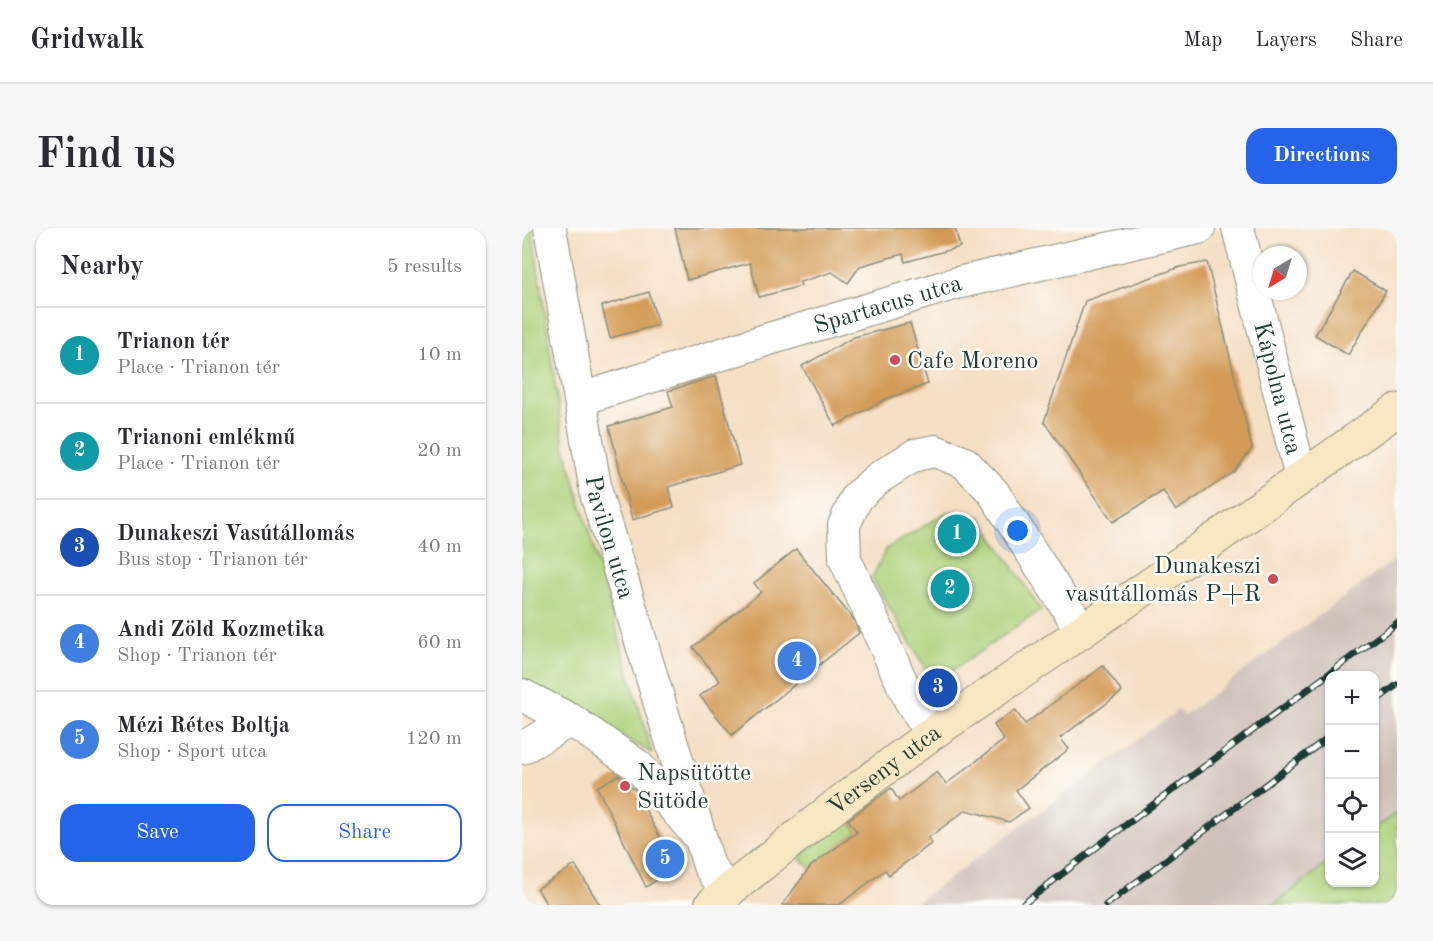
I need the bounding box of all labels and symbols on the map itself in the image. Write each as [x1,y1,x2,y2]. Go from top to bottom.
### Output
north arrow [1253,246,1307,300]
street label: Spartacus utca [811,272,965,339]
street label: Kápolna utca [1248,320,1305,457]
place label: Cafe Moreno [907,350,1038,374]
marker: Cafe Moreno [888,353,902,367]
street label: Pavilon utca [579,474,637,602]
pin: 1 [938,512,976,556]
your location [1003,516,1032,545]
place label: Dunakeszi vasútállomás P+R [1065,555,1261,607]
pin: 2 [930,566,970,612]
marker: Dunakeszi vasútállomás P+R [1266,572,1280,586]
pin: 4 [778,638,816,684]
pin: 3 [918,666,958,710]
street label: Verseny utca [824,721,946,821]
place label: Napsütötte Sütöde [637,762,751,814]
marker: Napsütötte Sütöde [618,779,632,793]
pin: 5 [646,836,684,882]

